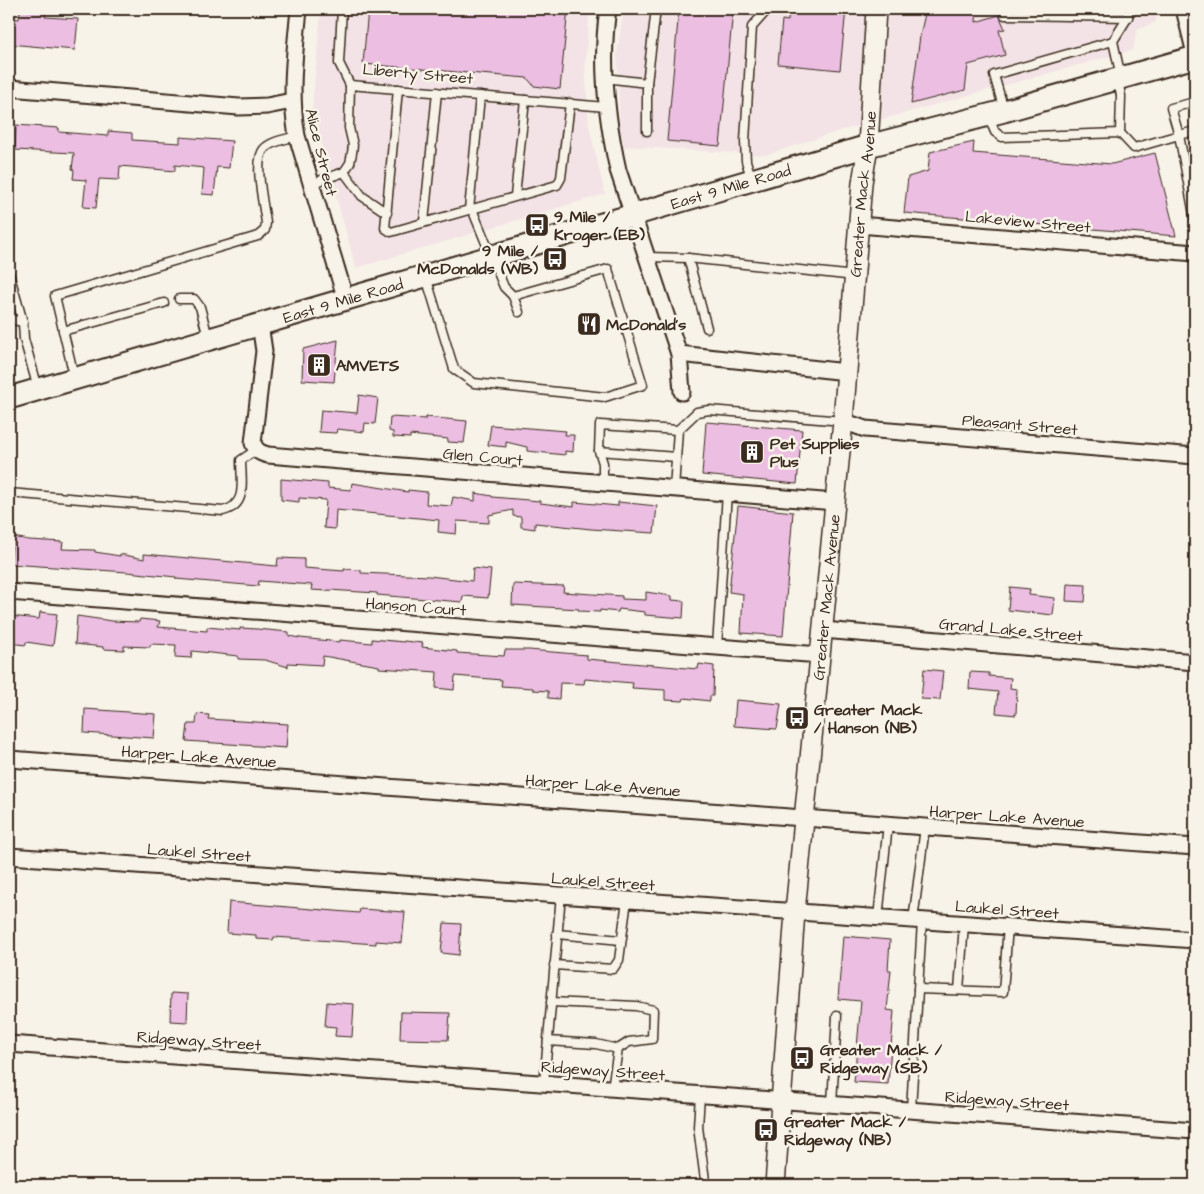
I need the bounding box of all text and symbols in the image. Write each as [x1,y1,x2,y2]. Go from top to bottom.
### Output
street label: Liberty Street [362,58,475,91]
street label: Alice Street [300,106,343,199]
street label: Greater Mack Avenue [845,110,882,278]
street label: East 9 Mile Road [668,159,793,215]
place label: 9 Mile / Kroger (EB) [554,206,645,248]
street label: Lakeview Street [964,206,1092,238]
bus stop icon: 9 Mile / Kroger (EB) [524,212,550,238]
place label: 9 Mile / McDonalds (WB) [417,240,539,280]
bus stop icon: 9 Mile / McDonalds (WB) [542,246,568,272]
street label: East 9 Mile Road [281,273,406,329]
restaurant icon: McDonald's [576,311,602,337]
place label: McDonald's [606,314,686,336]
building icon: AMVETS [306,352,332,378]
place label: AMVETS [336,355,400,377]
street label: Pleasant Street [961,409,1079,441]
place label: Pet Supplies Plus [770,433,860,473]
building icon: Pet Supplies Plus [739,439,765,465]
street label: Glen Court [442,443,524,472]
street label: Greater Mack Avenue [808,513,846,681]
street label: Hanson Court [365,593,468,622]
street label: Grand Lake Street [938,613,1084,647]
place label: Greater Mack / Hanson (NB) [814,699,923,739]
bus stop icon: Greater Mack / Hanson (NB) [784,705,810,731]
street label: Harper Lake Avenue [121,741,278,773]
street label: Harper Lake Avenue [525,770,682,802]
street label: Harper Lake Avenue [929,801,1086,833]
street label: Laukel Street [146,838,252,868]
street label: Laukel Street [550,867,656,897]
street label: Laukel Street [954,895,1060,925]
street label: Ridgeway Street [136,1026,262,1057]
place label: Greater Mack / Ridgeway (SB) [820,1039,943,1081]
bus stop icon: Greater Mack / Ridgeway (SB) [789,1045,815,1071]
street label: Ridgeway Street [540,1056,666,1087]
street label: Ridgeway Street [944,1086,1070,1117]
place label: Greater Mack / Ridgeway (NB) [784,1111,907,1153]
bus stop icon: Greater Mack / Ridgeway (NB) [753,1117,779,1143]

